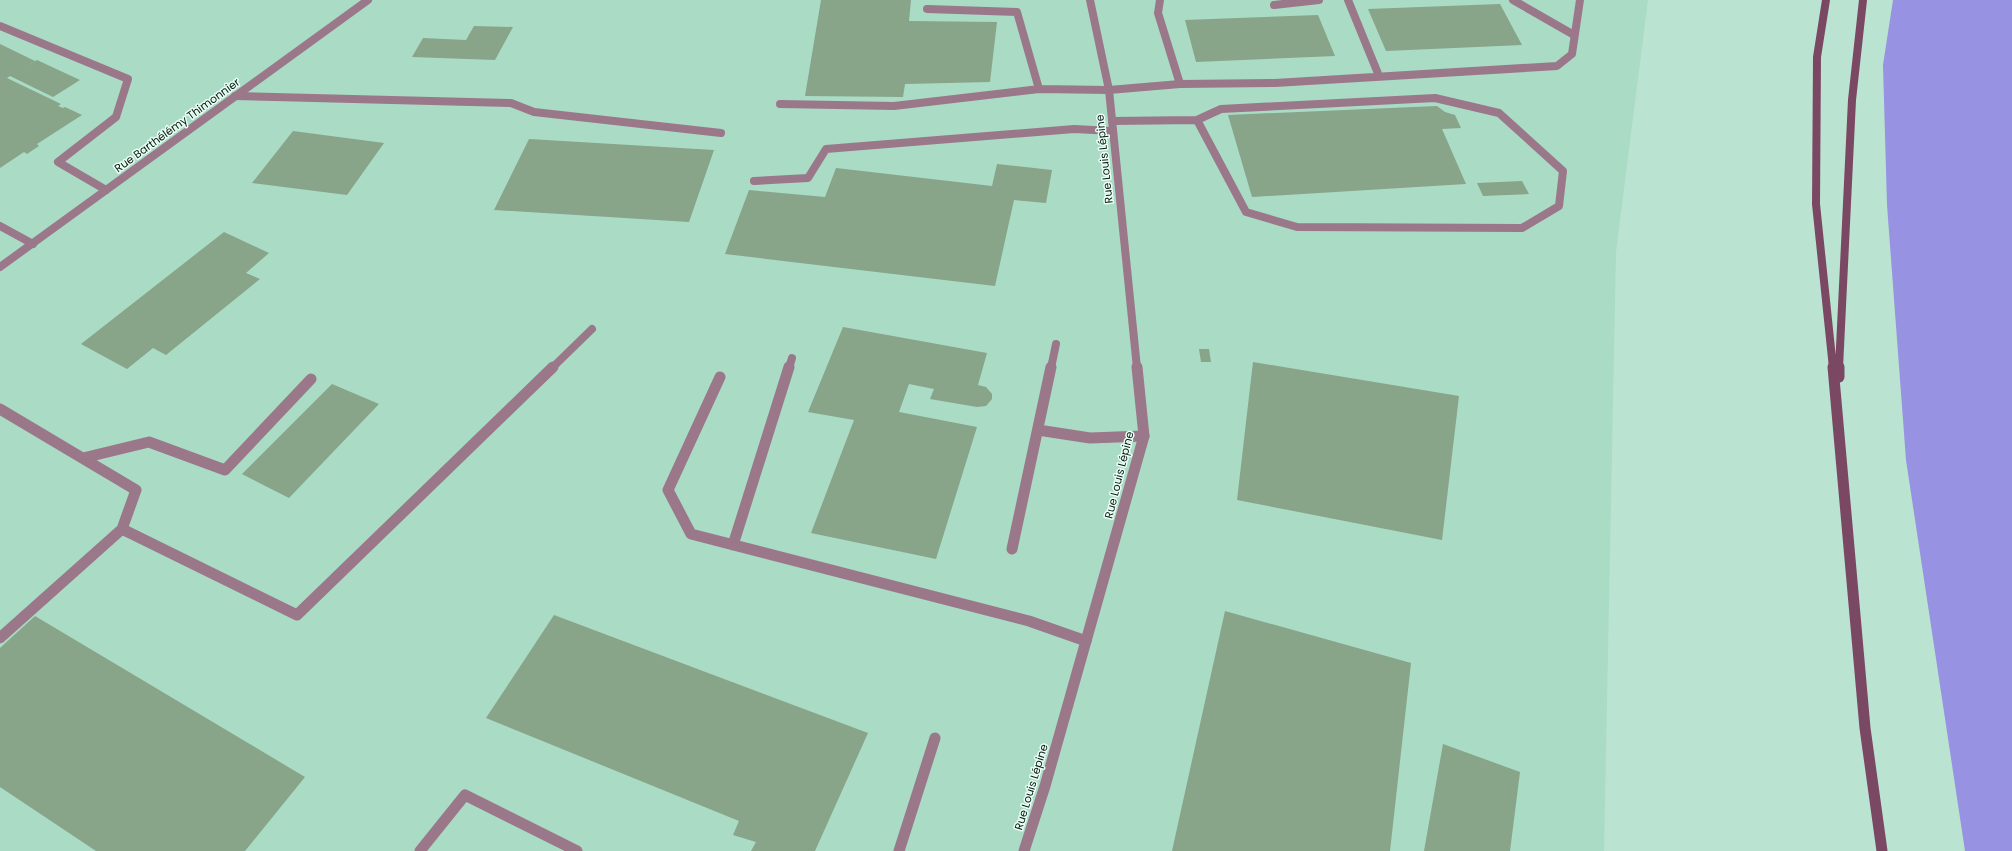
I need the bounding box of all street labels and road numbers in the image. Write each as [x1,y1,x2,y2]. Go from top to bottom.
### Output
street label: Rue Barthélémy Thimonnier [111,74,243,176]
street label: Rue Louis Lépine [1091,114,1117,204]
street label: Rue Louis Lépine [1100,430,1138,520]
street label: Rue Louis Lépine [1010,742,1052,832]

